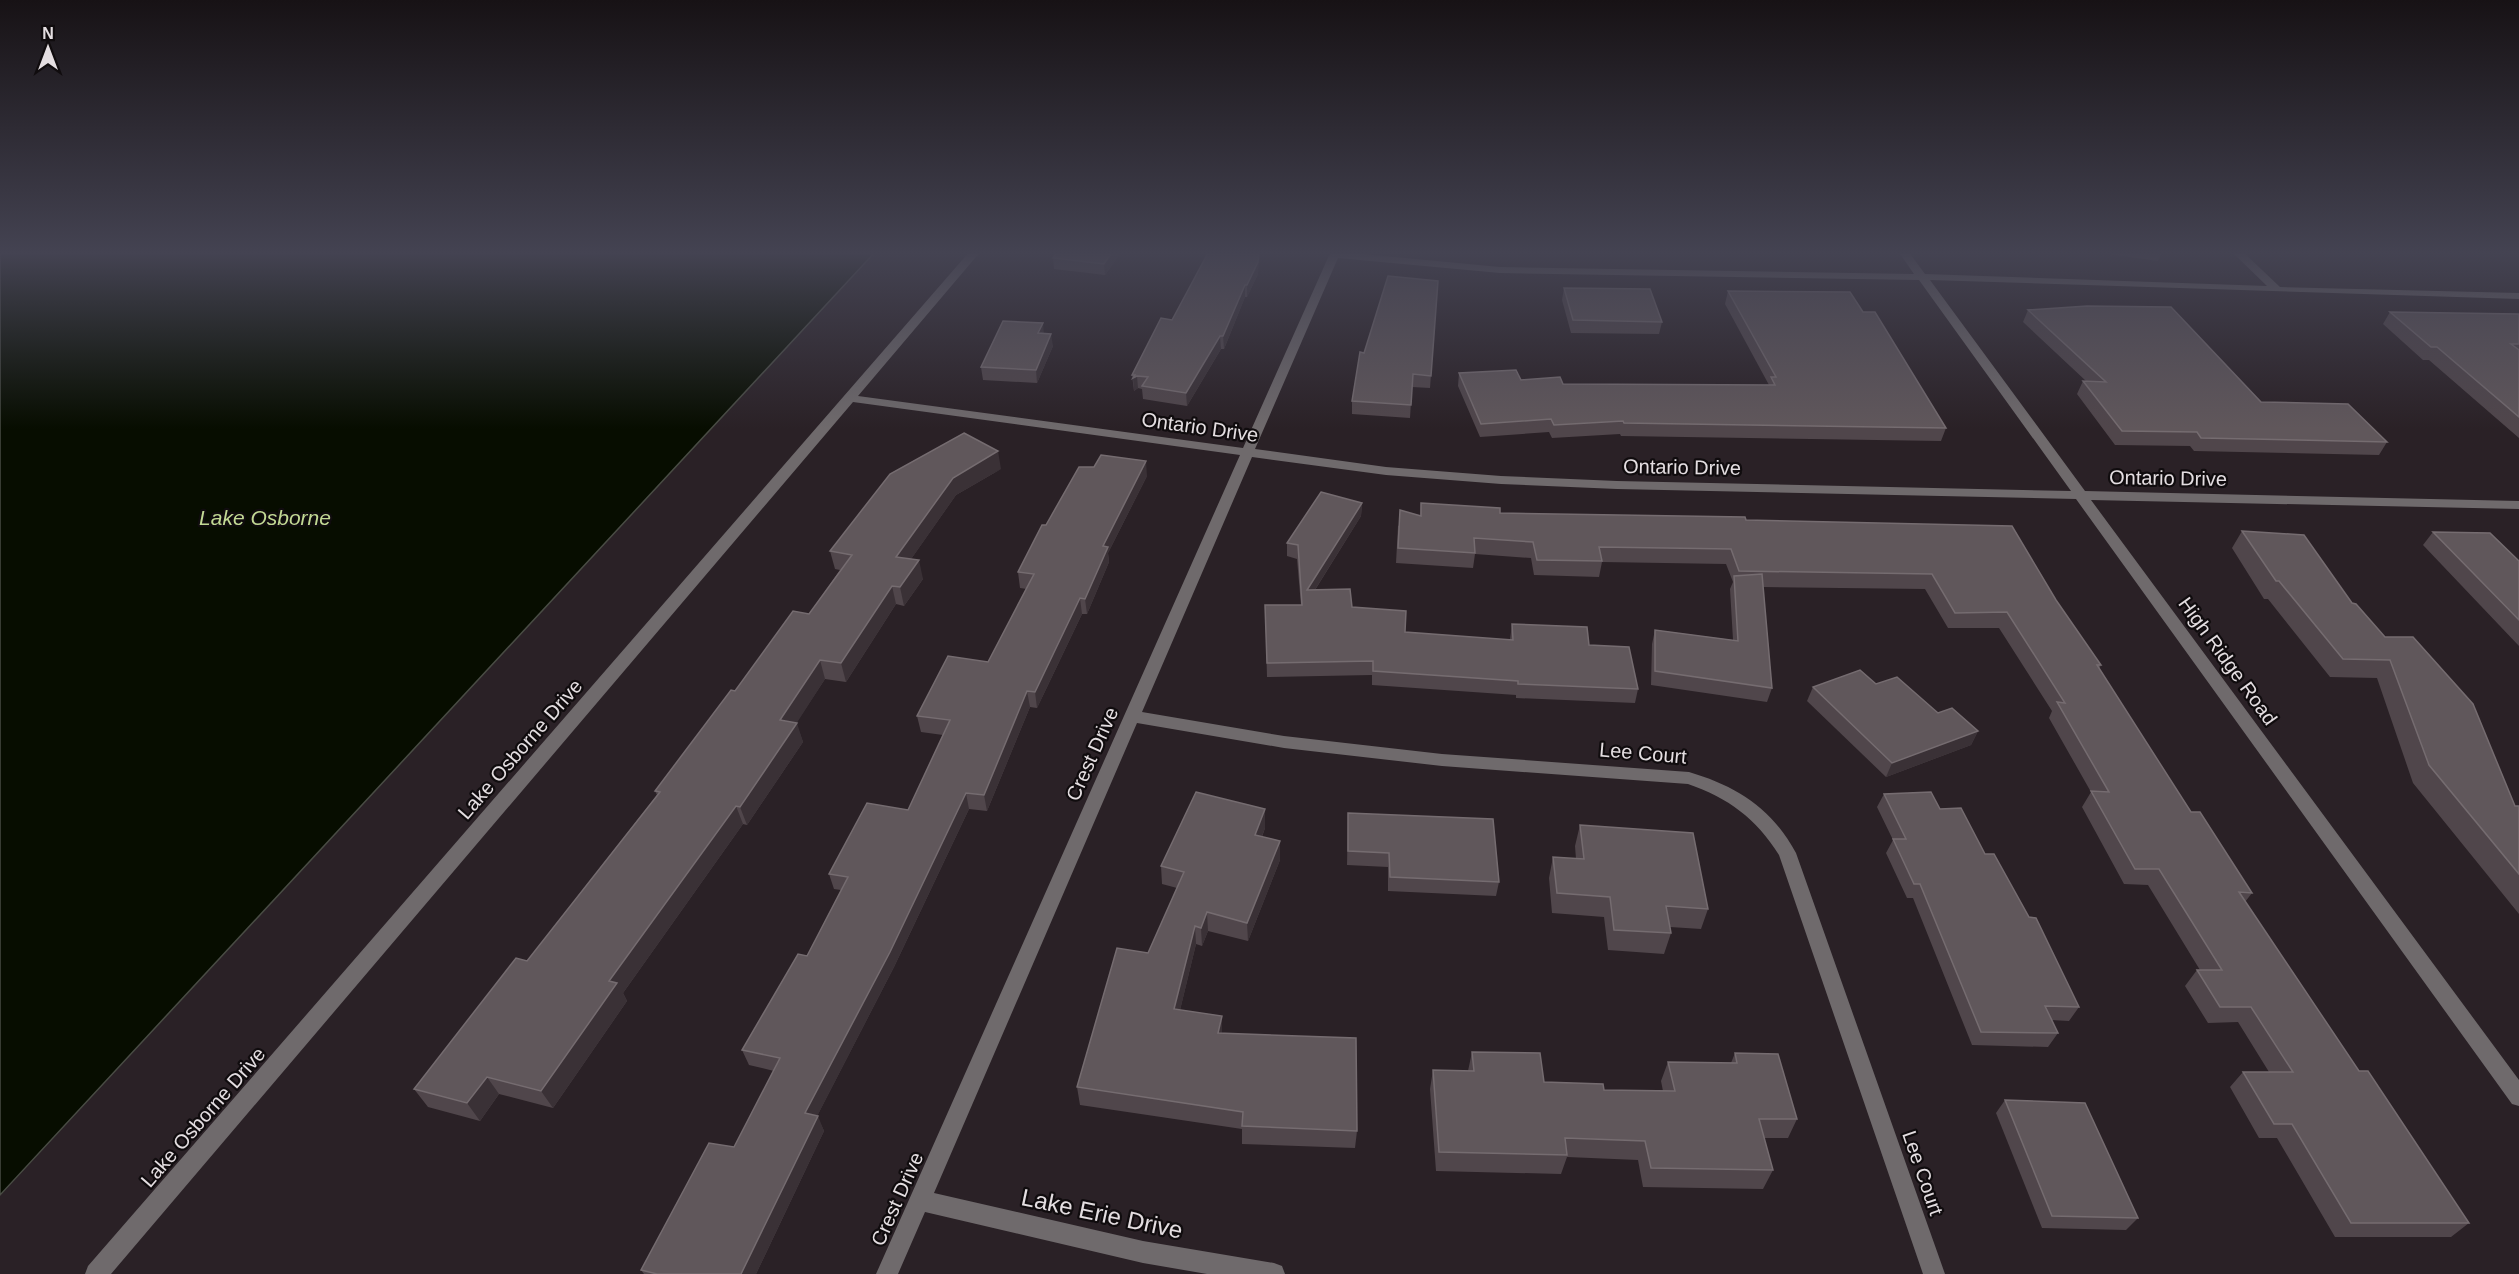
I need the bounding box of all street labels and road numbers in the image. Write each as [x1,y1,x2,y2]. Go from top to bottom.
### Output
street label: Ontario Drive [1140,408,1260,446]
street label: Ontario Drive [1623,455,1741,479]
street label: Ontario Drive [2109,466,2227,490]
street label: High Ridge Road [2174,593,2282,729]
street label: Lake Osborne Drive [453,675,587,823]
street label: Crest Drive [1062,704,1122,804]
street label: Lee Court [1598,738,1688,768]
street label: Lake Osborne Drive [136,1043,270,1191]
street label: Lee Court [1898,1128,1948,1219]
street label: Crest Drive [867,1149,927,1249]
street label: Lake Erie Drive [1019,1183,1185,1244]

